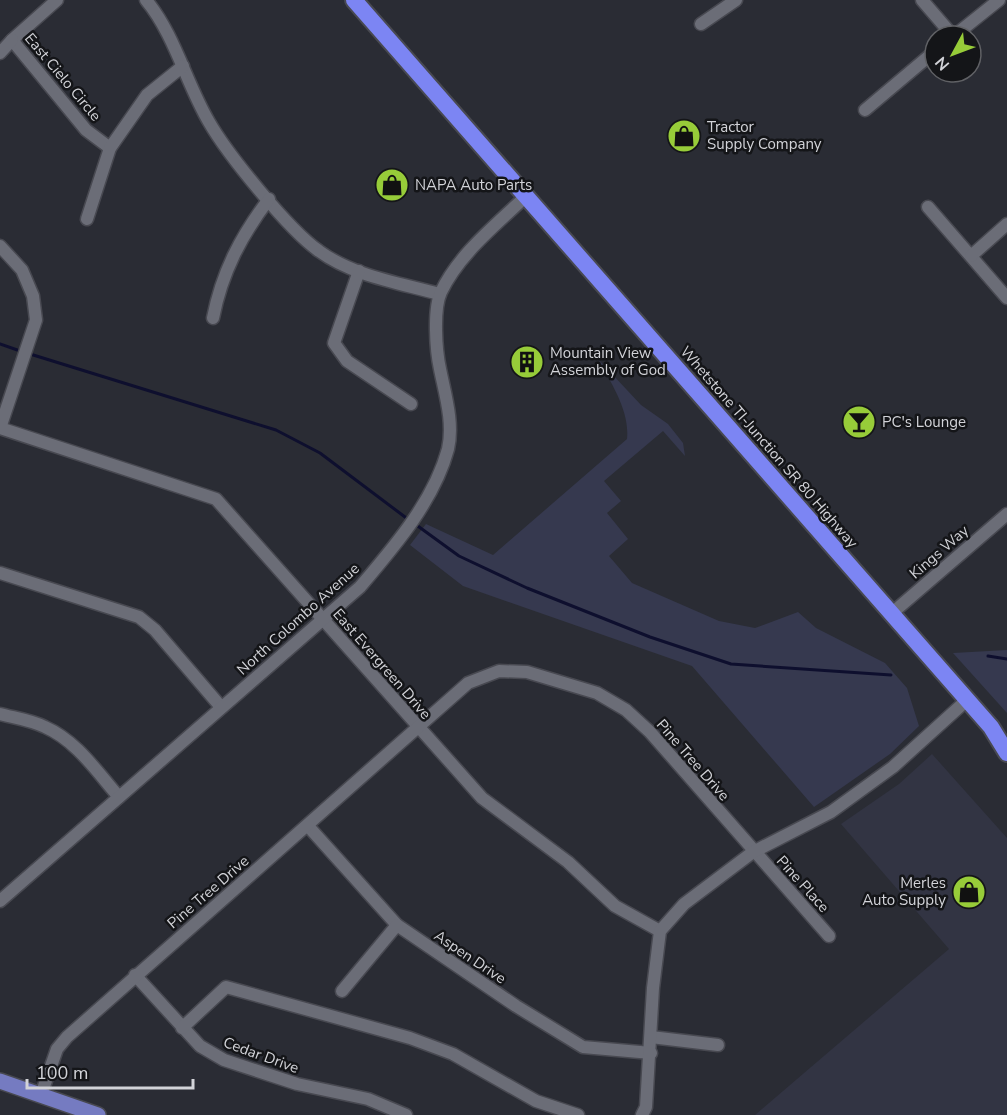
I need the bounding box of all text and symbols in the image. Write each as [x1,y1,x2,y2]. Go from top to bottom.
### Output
north arrow [923,24,983,84]
street label: East Cielo Circle [20,29,106,125]
text: N [930,51,955,75]
place label: Tractor Supply Company [707,117,822,154]
shop icon: Tractor Supply Company [666,118,702,154]
shop icon: NAPA Auto Parts [374,167,410,203]
place label: NAPA Auto Parts [415,175,532,195]
street label: Whetstone TI-Junction SR 80 Highway [676,342,862,552]
place label: Mountain View Assembly of God [550,343,666,380]
building icon: Mountain View Assembly of God [509,344,545,380]
bar icon: PC's Lounge [841,404,877,440]
place label: PC's Lounge [882,412,966,432]
street label: Kings Way [905,520,973,583]
street label: North Colombo Avenue [232,559,364,679]
street label: East Evergreen Drive [328,605,436,724]
street label: Pine Tree Drive [652,715,734,805]
street label: Pine Tree Drive [163,851,253,933]
street label: Pine Place [772,851,834,917]
place label: Merles Auto Supply [862,873,946,910]
shop icon: Merles Auto Supply [951,874,987,910]
street label: Aspen Drive [430,926,510,988]
street label: Cedar Drive [220,1032,302,1078]
scale bar [27,1052,194,1090]
text: 100 m [36,1061,88,1085]

